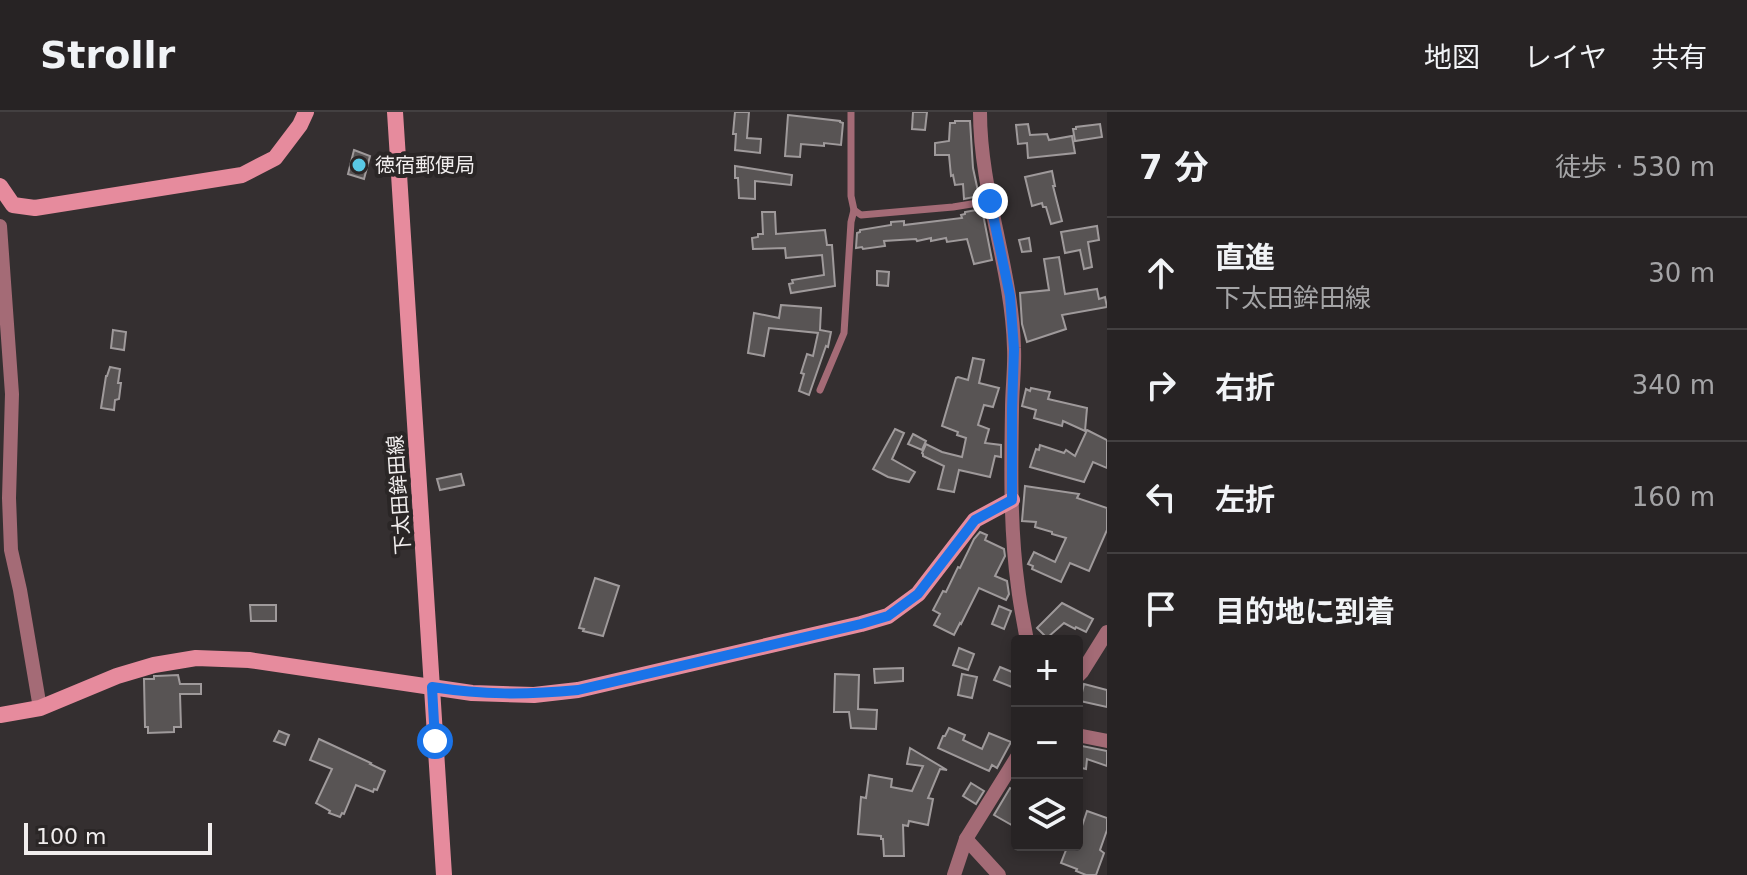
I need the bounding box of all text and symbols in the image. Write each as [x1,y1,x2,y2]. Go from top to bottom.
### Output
text: Strollr [40,33,175,77]
text: 地図 [1424,41,1480,74]
text: レイヤ [1524,41,1607,74]
text: 共有 [1651,41,1707,74]
text: 7 分 [1139,147,1209,187]
text: 徒歩 · 530 m [1555,152,1715,182]
place label: 徳宿郵便局 [375,153,475,177]
marker: 徳宿郵便局 [350,156,368,174]
route end [972,183,1008,219]
text: 直進 [1215,240,1275,275]
icon: ahead [1139,251,1183,295]
text: 30 m [1648,258,1715,288]
text: 下太田鉾田線 [1215,283,1371,313]
icon: right [1139,363,1183,407]
text: 右折 [1215,370,1275,405]
text: 340 m [1632,370,1715,400]
street label: 下太田鉾田線 [383,434,415,556]
icon: left [1139,475,1183,519]
text: 左折 [1215,482,1275,517]
text: 160 m [1632,482,1715,512]
icon: arrive [1139,587,1183,631]
text: 目的地に到着 [1215,594,1395,629]
map controls [1011,635,1083,851]
button: + [1011,635,1083,707]
button: − [1011,707,1083,779]
route start [417,723,453,759]
button: layers [1011,779,1083,851]
scale bar [24,819,212,855]
text: 100 m [36,824,106,849]

